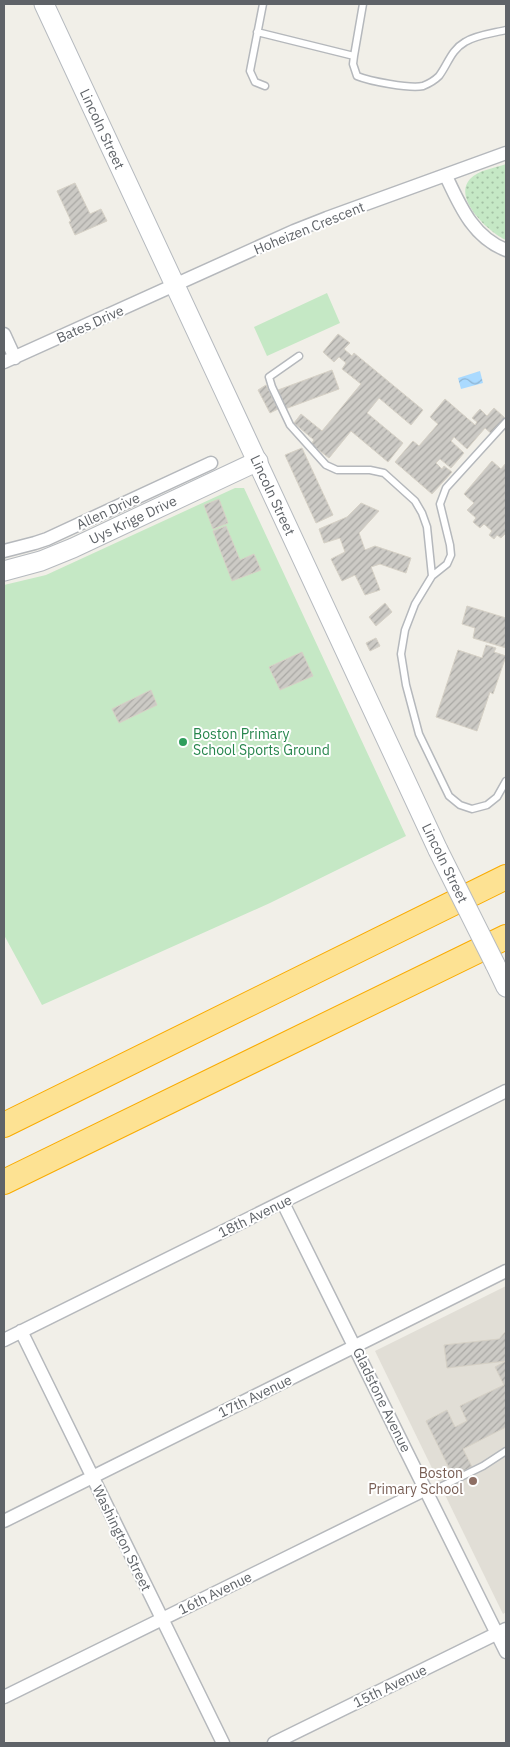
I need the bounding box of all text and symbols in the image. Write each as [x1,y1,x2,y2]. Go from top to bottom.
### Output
street label: Lincoln Street [76,86,129,172]
street label: Hoheizen Crescent [251,198,367,258]
street label: Bates Drive [54,301,127,347]
street label: Lincoln Street [246,452,299,539]
street label: Allen Drive [73,488,143,534]
street label: Uys Krige Drive [86,491,180,548]
place label: Boston Primary School Sports Ground [193,725,330,759]
marker: Boston Primary School Sports Ground [177,736,189,748]
street label: Lincoln Street [418,820,472,906]
street label: 18th Avenue [215,1190,295,1242]
street label: Gladstone Avenue [349,1345,415,1456]
street label: 17th Avenue [215,1370,295,1422]
place label: Boston Primary School [368,1464,463,1498]
marker: Boston Primary School [467,1475,479,1487]
street label: Washington Street [89,1482,156,1594]
street label: 16th Avenue [175,1567,255,1619]
street label: 15th Avenue [350,1660,430,1712]

